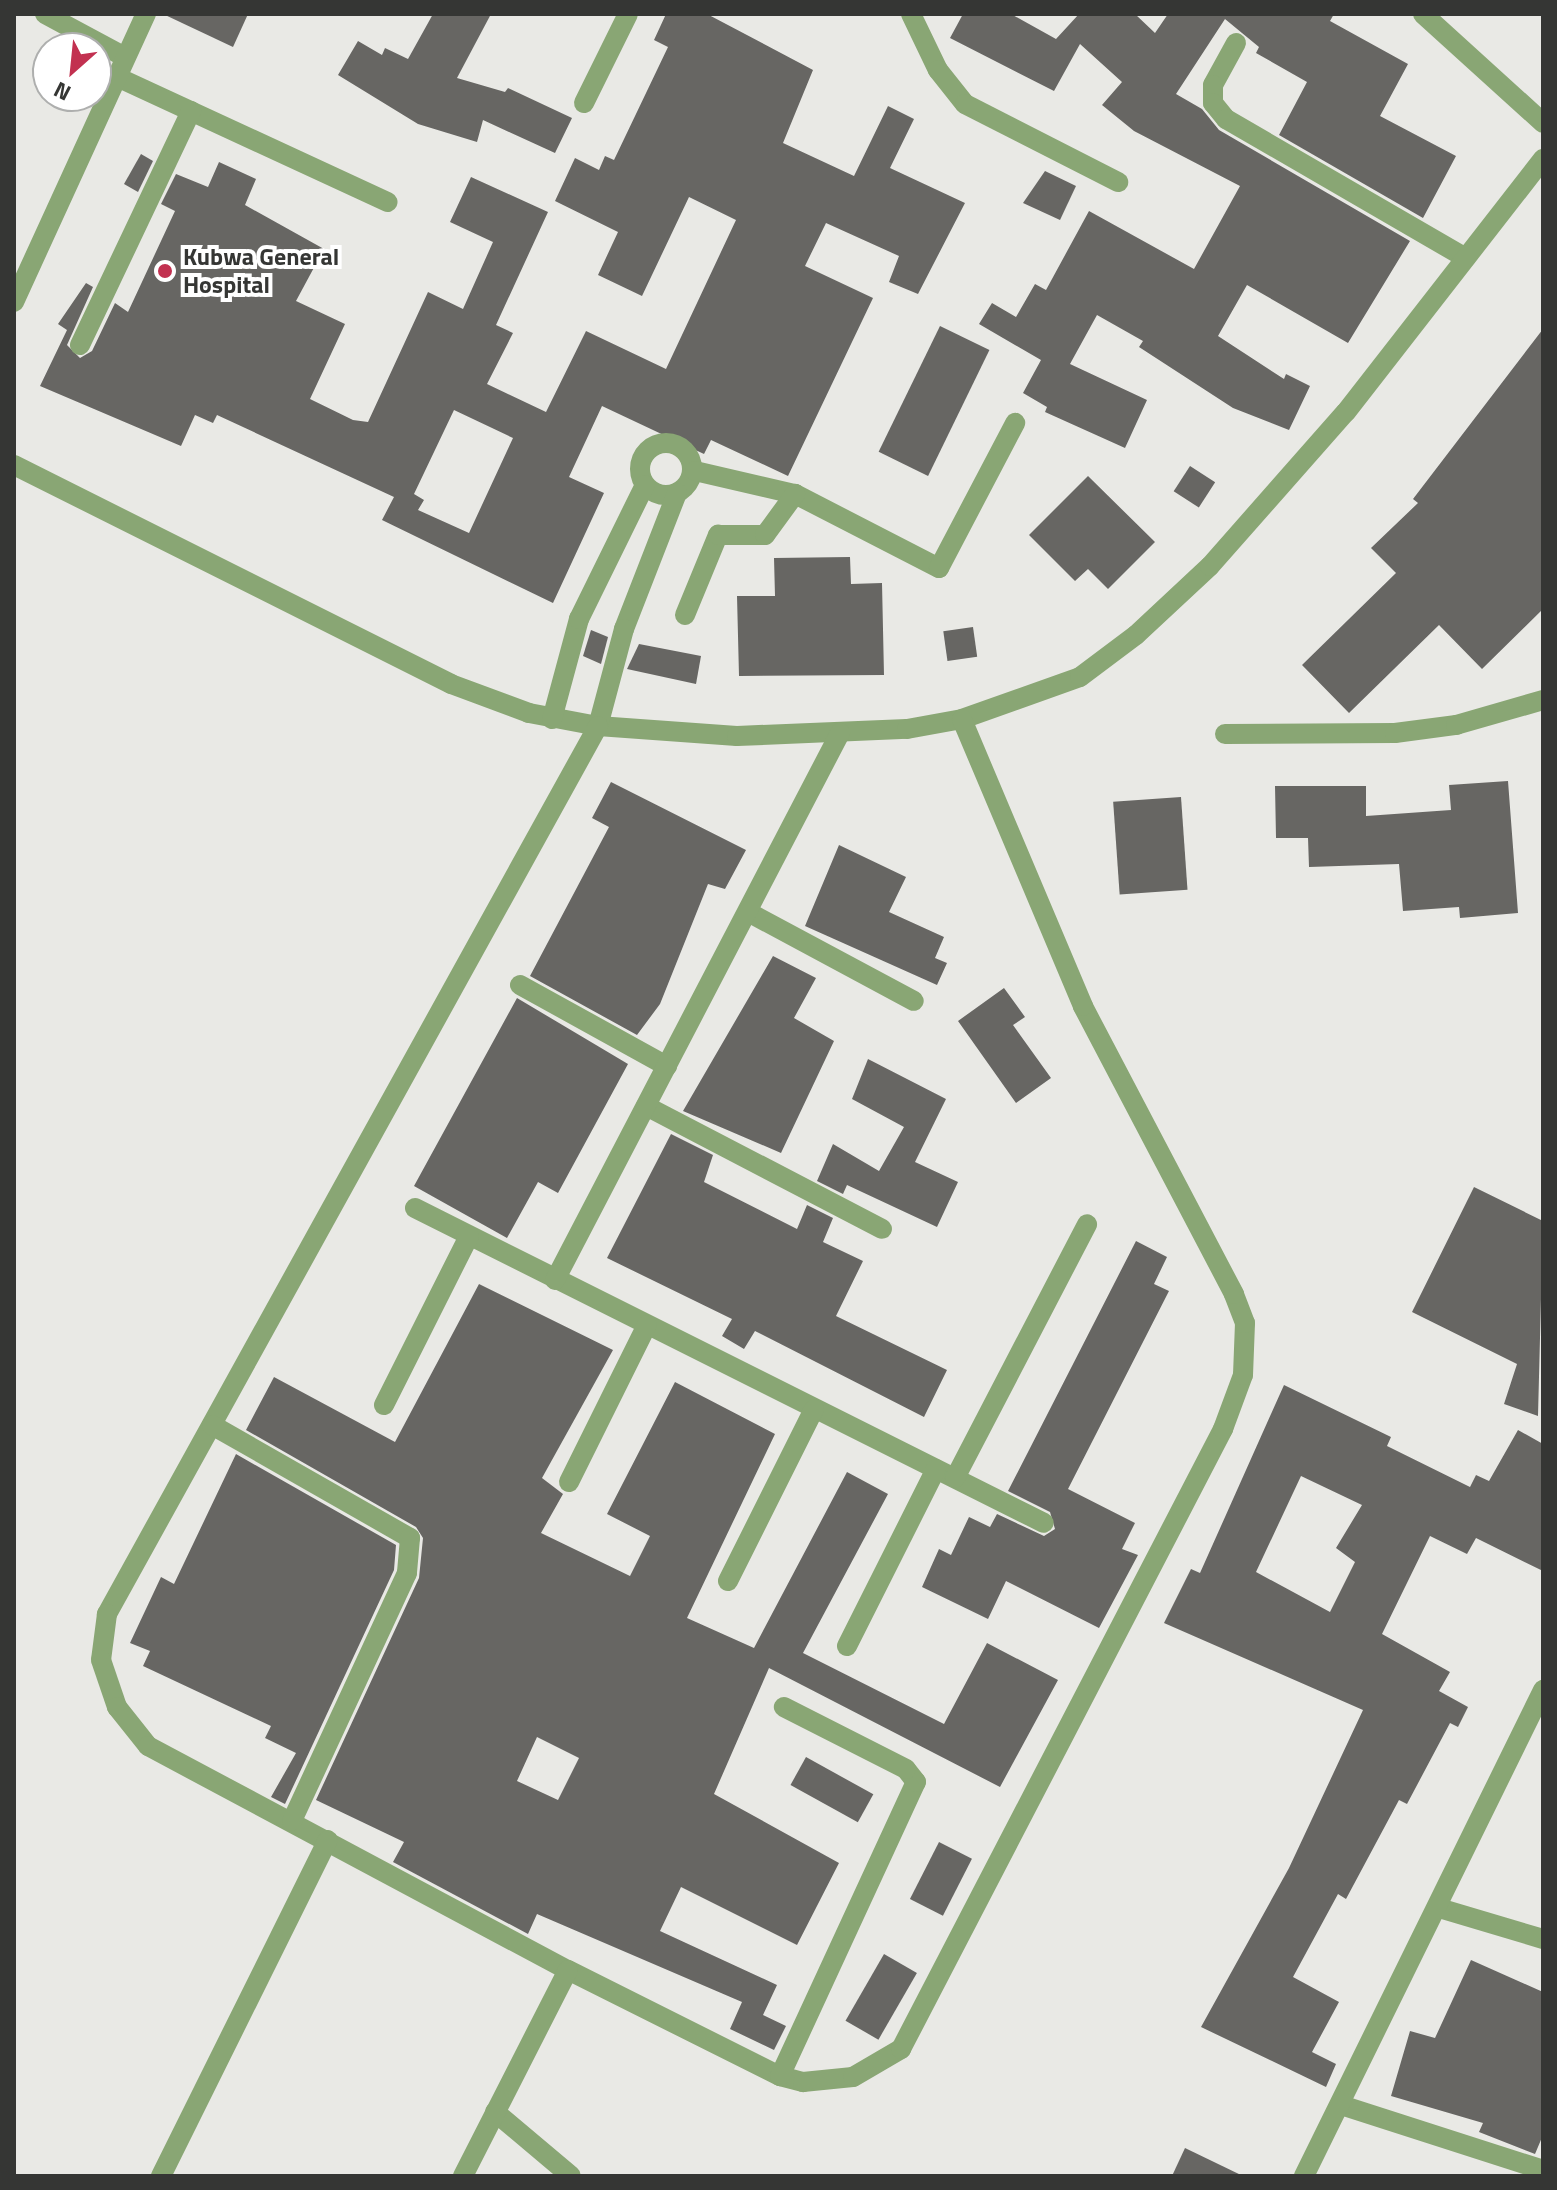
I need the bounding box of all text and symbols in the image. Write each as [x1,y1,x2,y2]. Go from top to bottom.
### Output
north arrow [32,32,112,112]
text: N [48,73,77,110]
place label: Kubwa General Hospital [183,243,339,299]
marker: Kubwa General Hospital [154,260,176,282]

